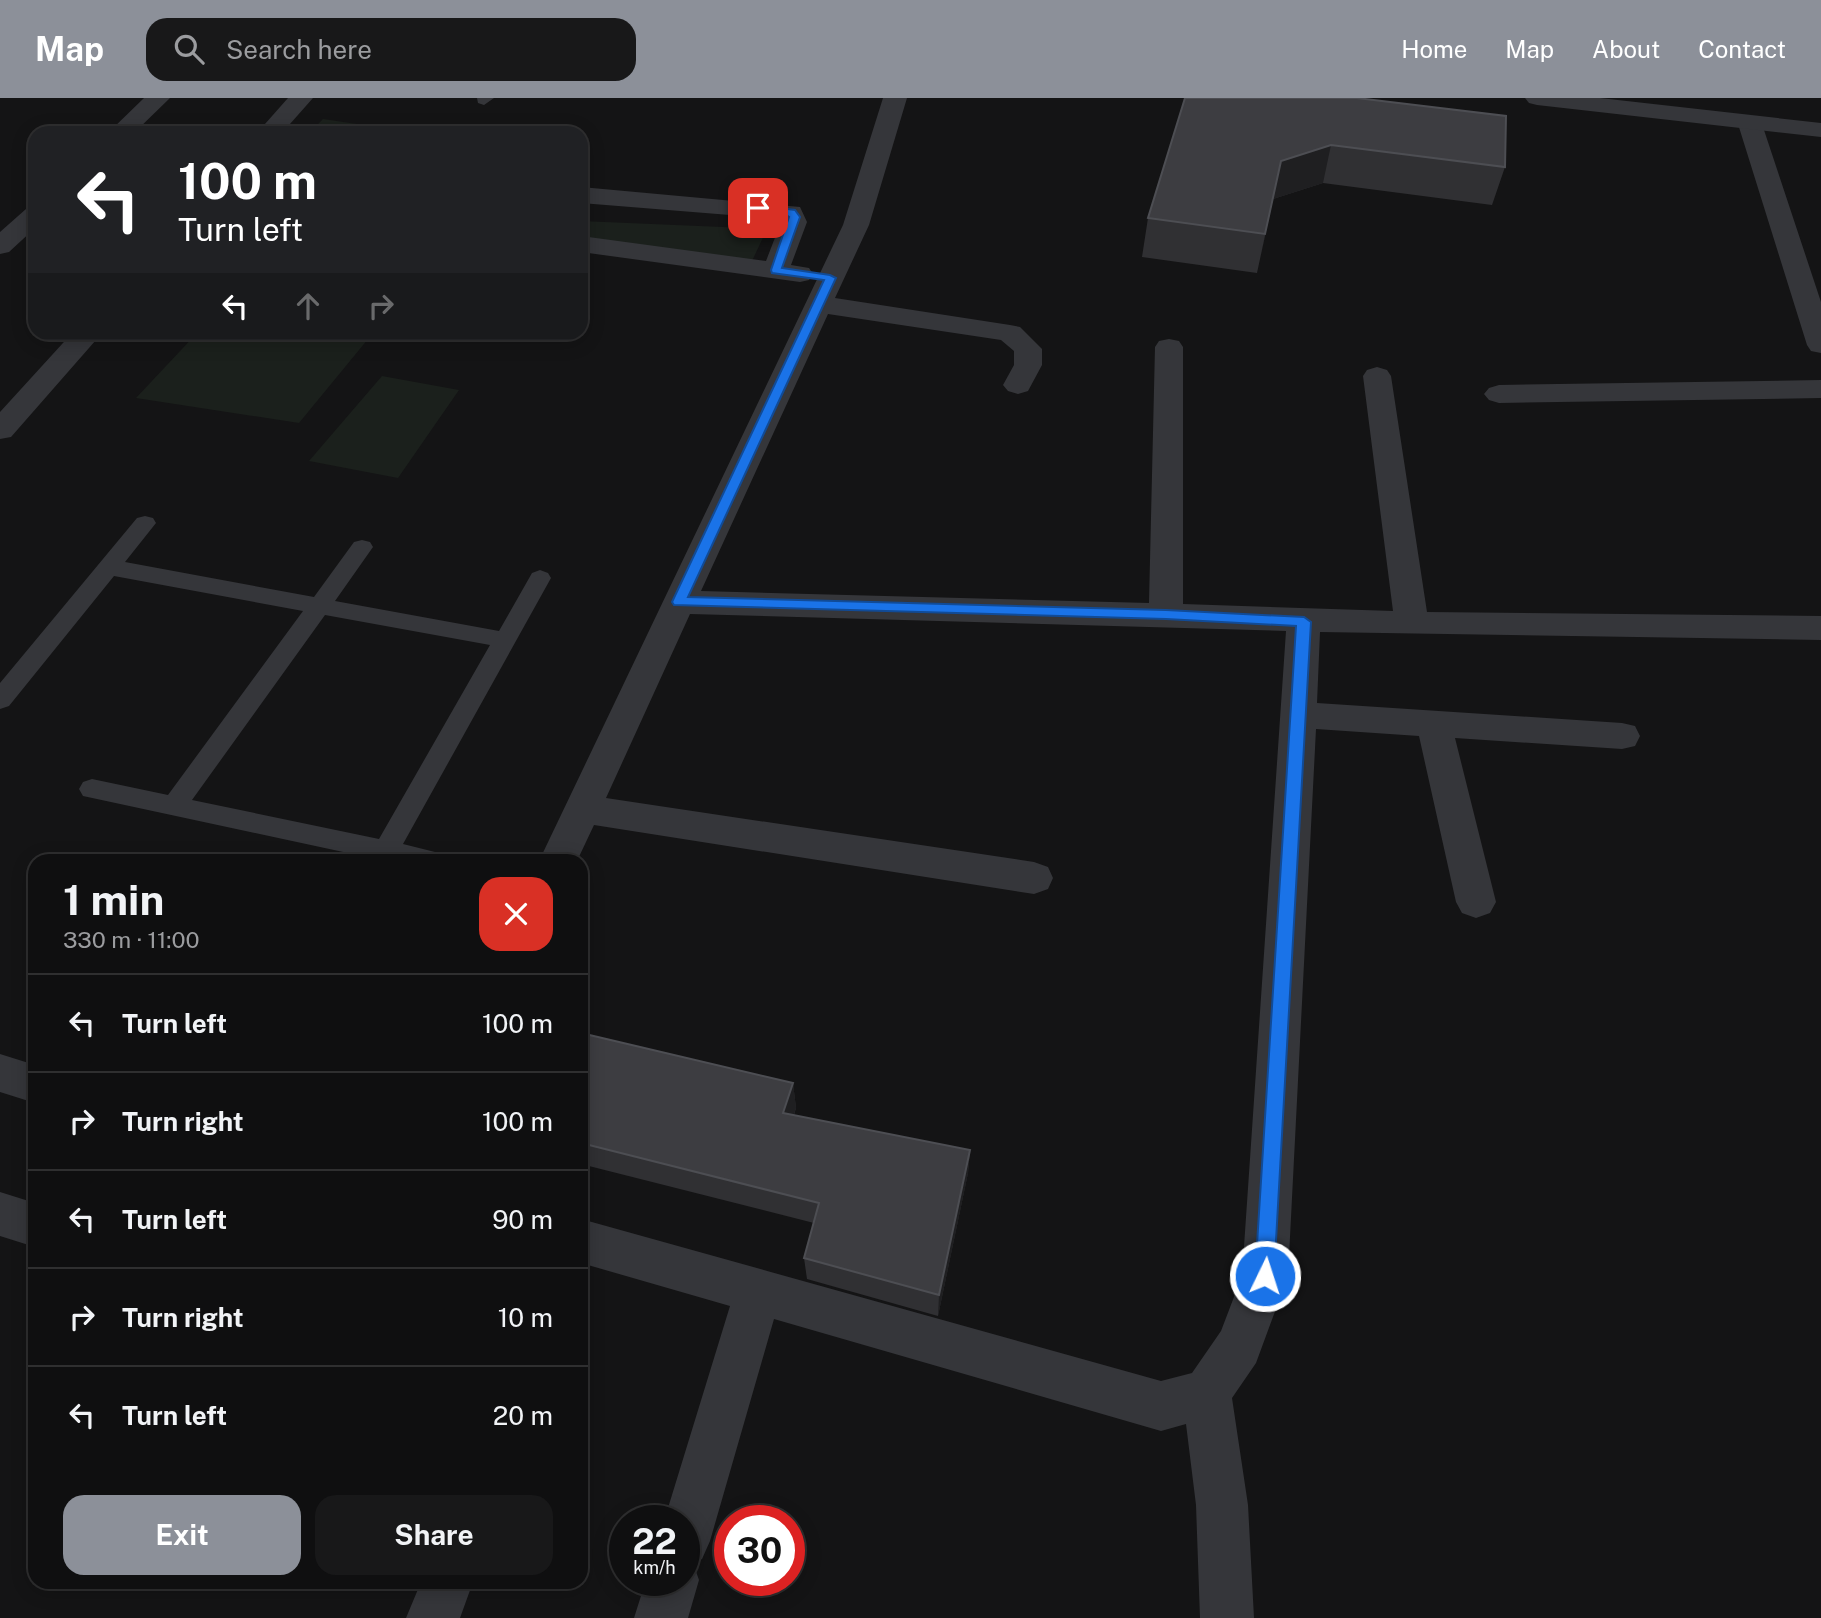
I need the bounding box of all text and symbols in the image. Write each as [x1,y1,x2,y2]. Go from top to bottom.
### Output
search box [146,18,636,81]
text: Map [35,30,104,68]
icon: search [170,30,208,68]
text: Search here [226,34,372,65]
text: Home [1401,35,1467,63]
text: Map [1505,35,1554,63]
text: About [1592,35,1660,63]
text: Contact [1698,35,1786,63]
text: 100 m [178,152,317,210]
icon: left [63,154,154,245]
pin [728,178,788,238]
icon: arrive [739,189,777,227]
text: Turn left [178,211,303,248]
icon: left [216,287,254,325]
icon: ahead [289,287,327,325]
icon: right [362,287,400,325]
text: 1 min [63,875,164,924]
button: close [479,877,553,951]
text: 330 m · 11:00 [63,926,199,953]
icon: left [63,1004,101,1042]
text: Turn left [122,1008,227,1039]
text: 100 m [482,1008,553,1039]
icon: right [63,1102,101,1140]
text: Turn right [122,1106,244,1137]
text: 100 m [482,1106,553,1137]
icon: left [63,1200,101,1238]
text: Turn left [122,1204,227,1235]
text: 90 m [492,1204,553,1235]
position arrow [1228,1239,1302,1313]
icon: right [63,1298,101,1336]
text: Turn right [122,1302,244,1333]
text: 10 m [498,1302,553,1333]
icon: left [63,1396,101,1434]
text: Turn left [122,1400,227,1431]
text: 20 m [493,1400,553,1431]
button: Exit [63,1495,301,1575]
button: Share [315,1495,553,1575]
speed limit sign: 30 [714,1505,805,1596]
text: 22 [632,1521,677,1562]
text: km/h [633,1557,676,1578]

